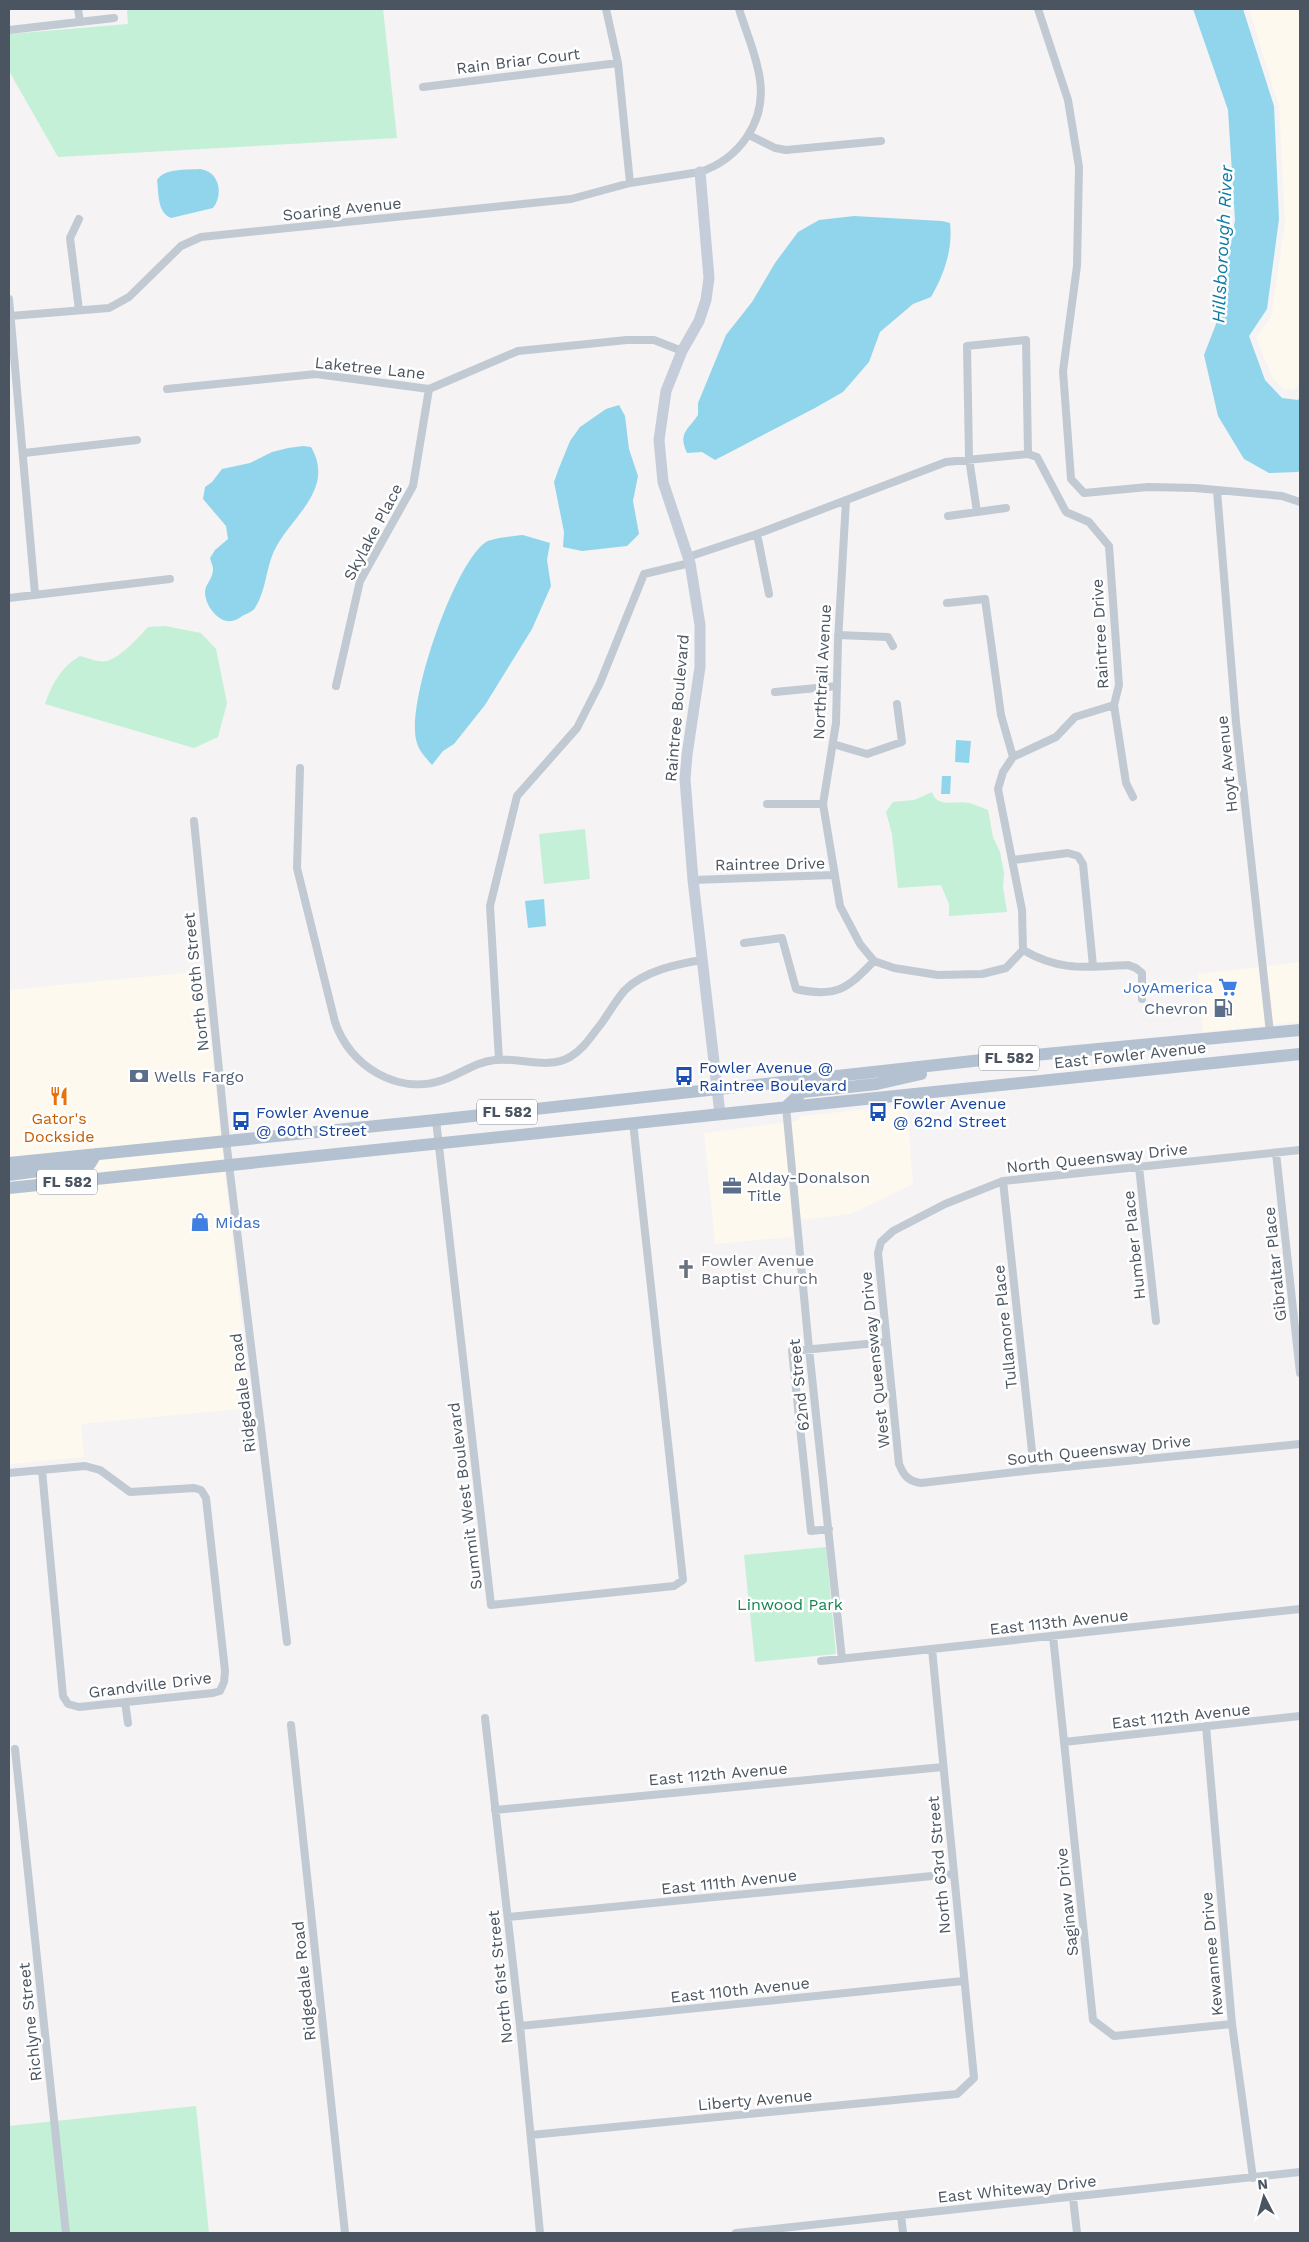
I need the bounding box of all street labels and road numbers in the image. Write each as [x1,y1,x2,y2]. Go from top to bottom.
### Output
street label: Rain Briar Court [455,44,581,78]
street label: Soaring Avenue [282,193,402,225]
street label: Laketree Lane [314,353,426,383]
street label: Skylake Place [340,480,406,584]
street label: Raintree Drive [1088,578,1112,690]
street label: Northtrail Avenue [809,604,835,740]
street label: Raintree Boulevard [661,633,693,783]
street label: Hoyt Avenue [1212,715,1242,813]
street label: Raintree Drive [715,854,825,874]
street label: North 60th Street [179,911,213,1052]
street label: East Fowler Avenue [1053,1038,1207,1072]
road number: FL 582 [979,1046,1039,1070]
road number: FL 582 [477,1100,537,1124]
street label: North Queensway Drive [1005,1139,1189,1177]
road number: FL 582 [37,1170,97,1194]
street label: Humber Place [1119,1190,1149,1300]
street label: Gibraltar Place [1260,1206,1290,1322]
street label: Tullamore Place [989,1264,1021,1390]
street label: West Queensway Drive [856,1271,894,1449]
street label: Ridgedale Road [226,1332,260,1454]
street label: 62nd Street [785,1338,813,1432]
street label: Summit West Boulevard [444,1401,486,1591]
street label: South Queensway Drive [1006,1431,1192,1469]
street label: East 113th Avenue [989,1605,1129,1639]
street label: Grandville Drive [87,1668,213,1702]
street label: East 112th Avenue [1111,1699,1251,1733]
street label: East 112th Avenue [648,1758,788,1790]
street label: North 63rd Street [923,1795,954,1935]
street label: Saginaw Drive [1052,1847,1082,1957]
street label: East 111th Avenue [660,1865,798,1899]
street label: Kewannee Drive [1197,1891,1227,2017]
street label: North 61st Street [484,1909,516,2045]
street label: Ridgedale Road [288,1920,320,2042]
street label: Richlyne Street [14,1961,46,2082]
street label: East 110th Avenue [669,1973,811,2007]
street label: Liberty Avenue [697,2086,813,2114]
street label: East Whiteway Drive [937,2171,1097,2207]

